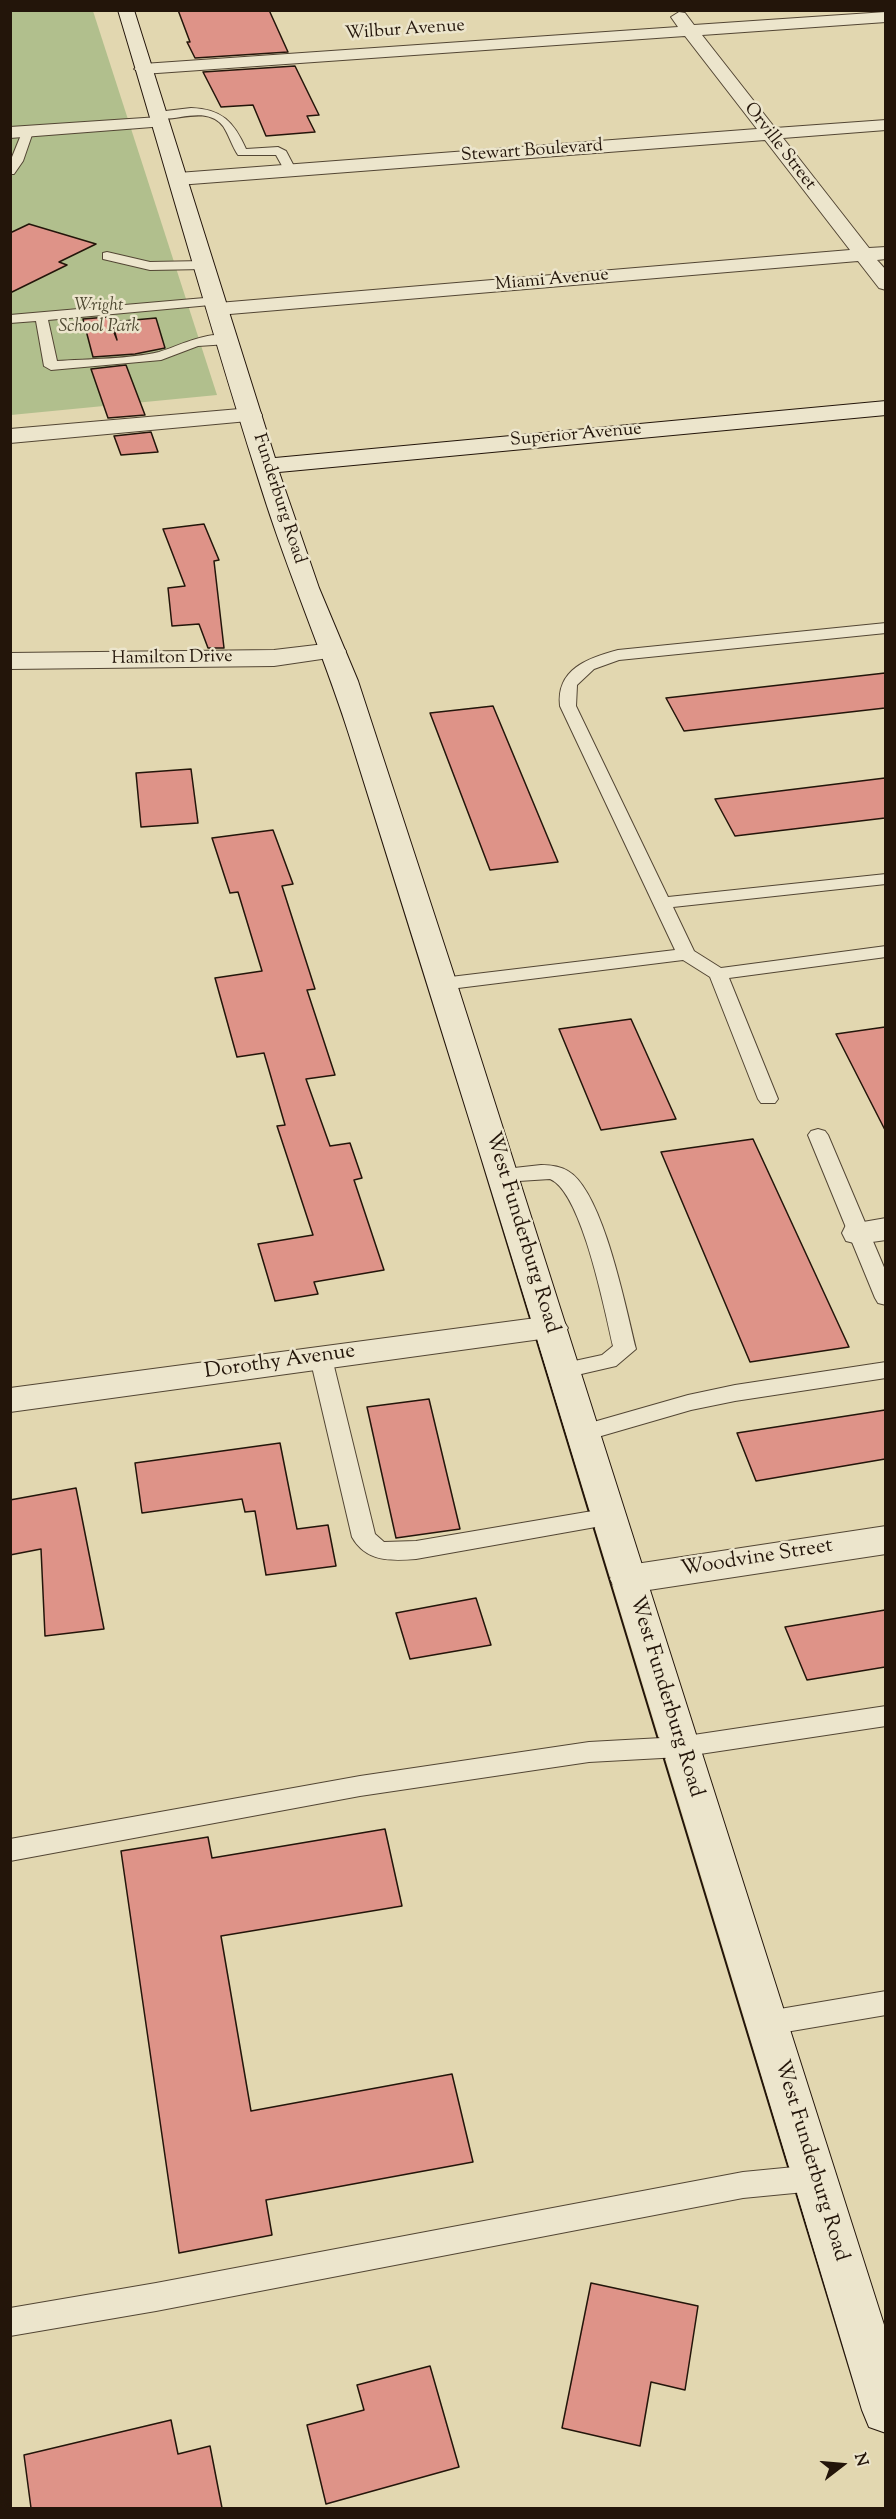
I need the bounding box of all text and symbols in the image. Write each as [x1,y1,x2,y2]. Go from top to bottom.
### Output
street label: Wilbur Avenue [344,16,466,46]
street label: Orville Street [738,99,820,195]
street label: Stewart Boulevard [460,136,604,168]
street label: Miami Avenue [494,265,610,297]
park label: Wright School Park [58,296,140,338]
street label: Superior Avenue [509,419,643,453]
street label: Funderburg Road [247,431,309,567]
street label: Hamilton Drive [111,647,233,671]
street label: West Funderburg Road [478,1129,564,1337]
street label: Dorothy Avenue [203,1340,357,1386]
street label: Woodvine Street [679,1535,835,1583]
street label: West Funderburg Road [622,1593,708,1801]
street label: West Funderburg Road [767,2057,853,2265]
north arrow [812,2435,872,2495]
text: N [847,2451,873,2469]

